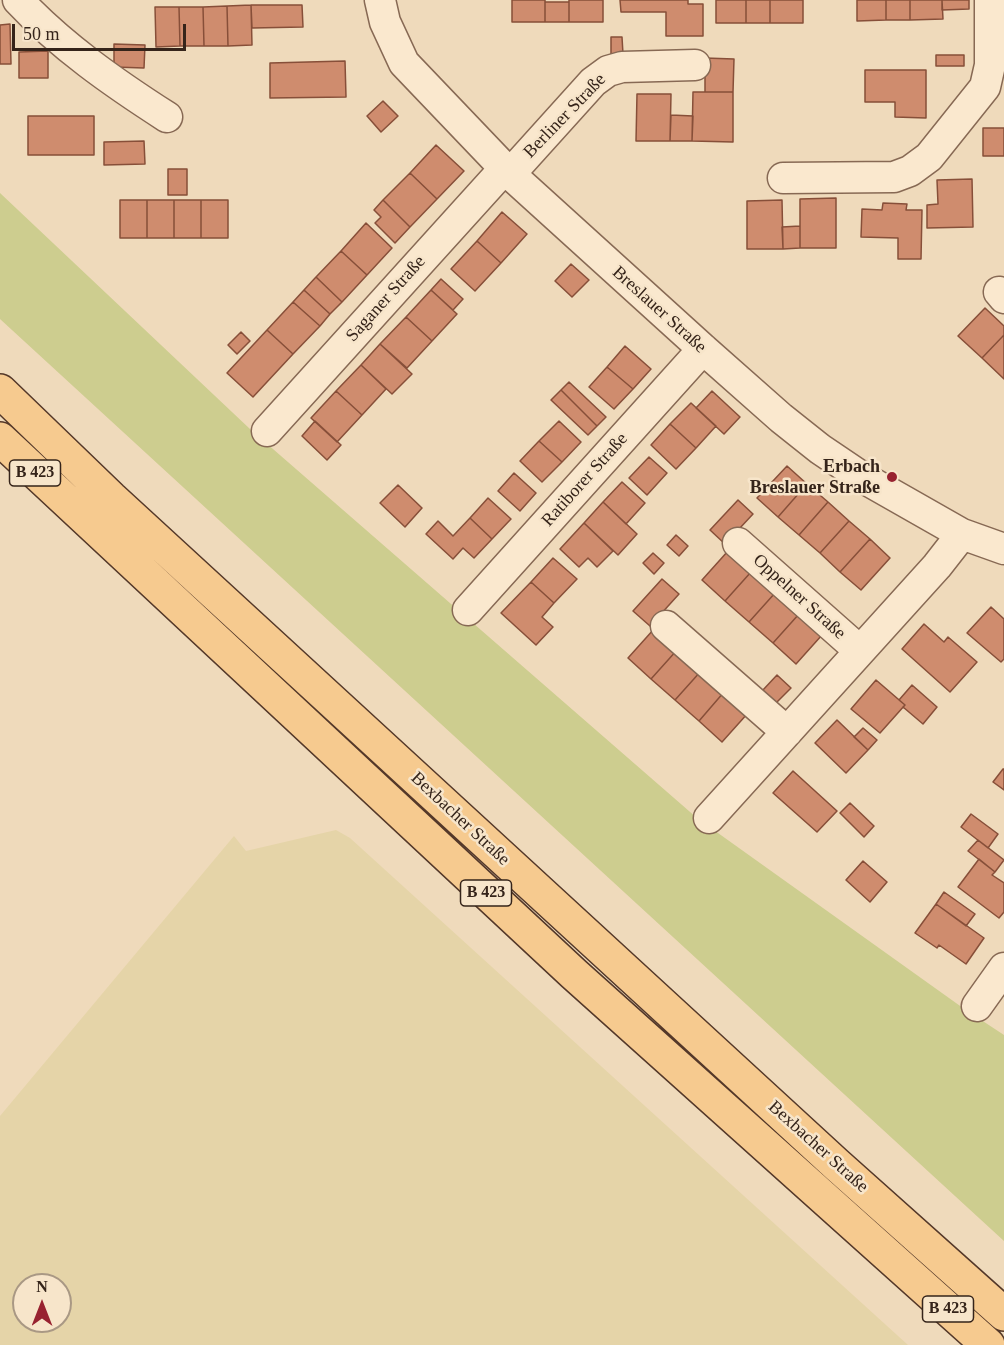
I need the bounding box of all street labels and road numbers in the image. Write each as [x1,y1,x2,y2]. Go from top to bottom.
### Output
street label: Berliner Straße [519,69,611,163]
street label: Saganer Straße [342,251,430,347]
street label: Breslauer Straße [607,262,711,358]
street label: Ratiborer Straße [537,429,633,531]
road number: B 423 [9,460,60,486]
street label: Oppelner Straße [748,550,850,644]
street label: Bexbacher Straße [406,768,514,870]
road number: B 423 [460,880,512,906]
street label: Bexbacher Straße [763,1096,873,1198]
road number: B 423 [922,1296,974,1322]

